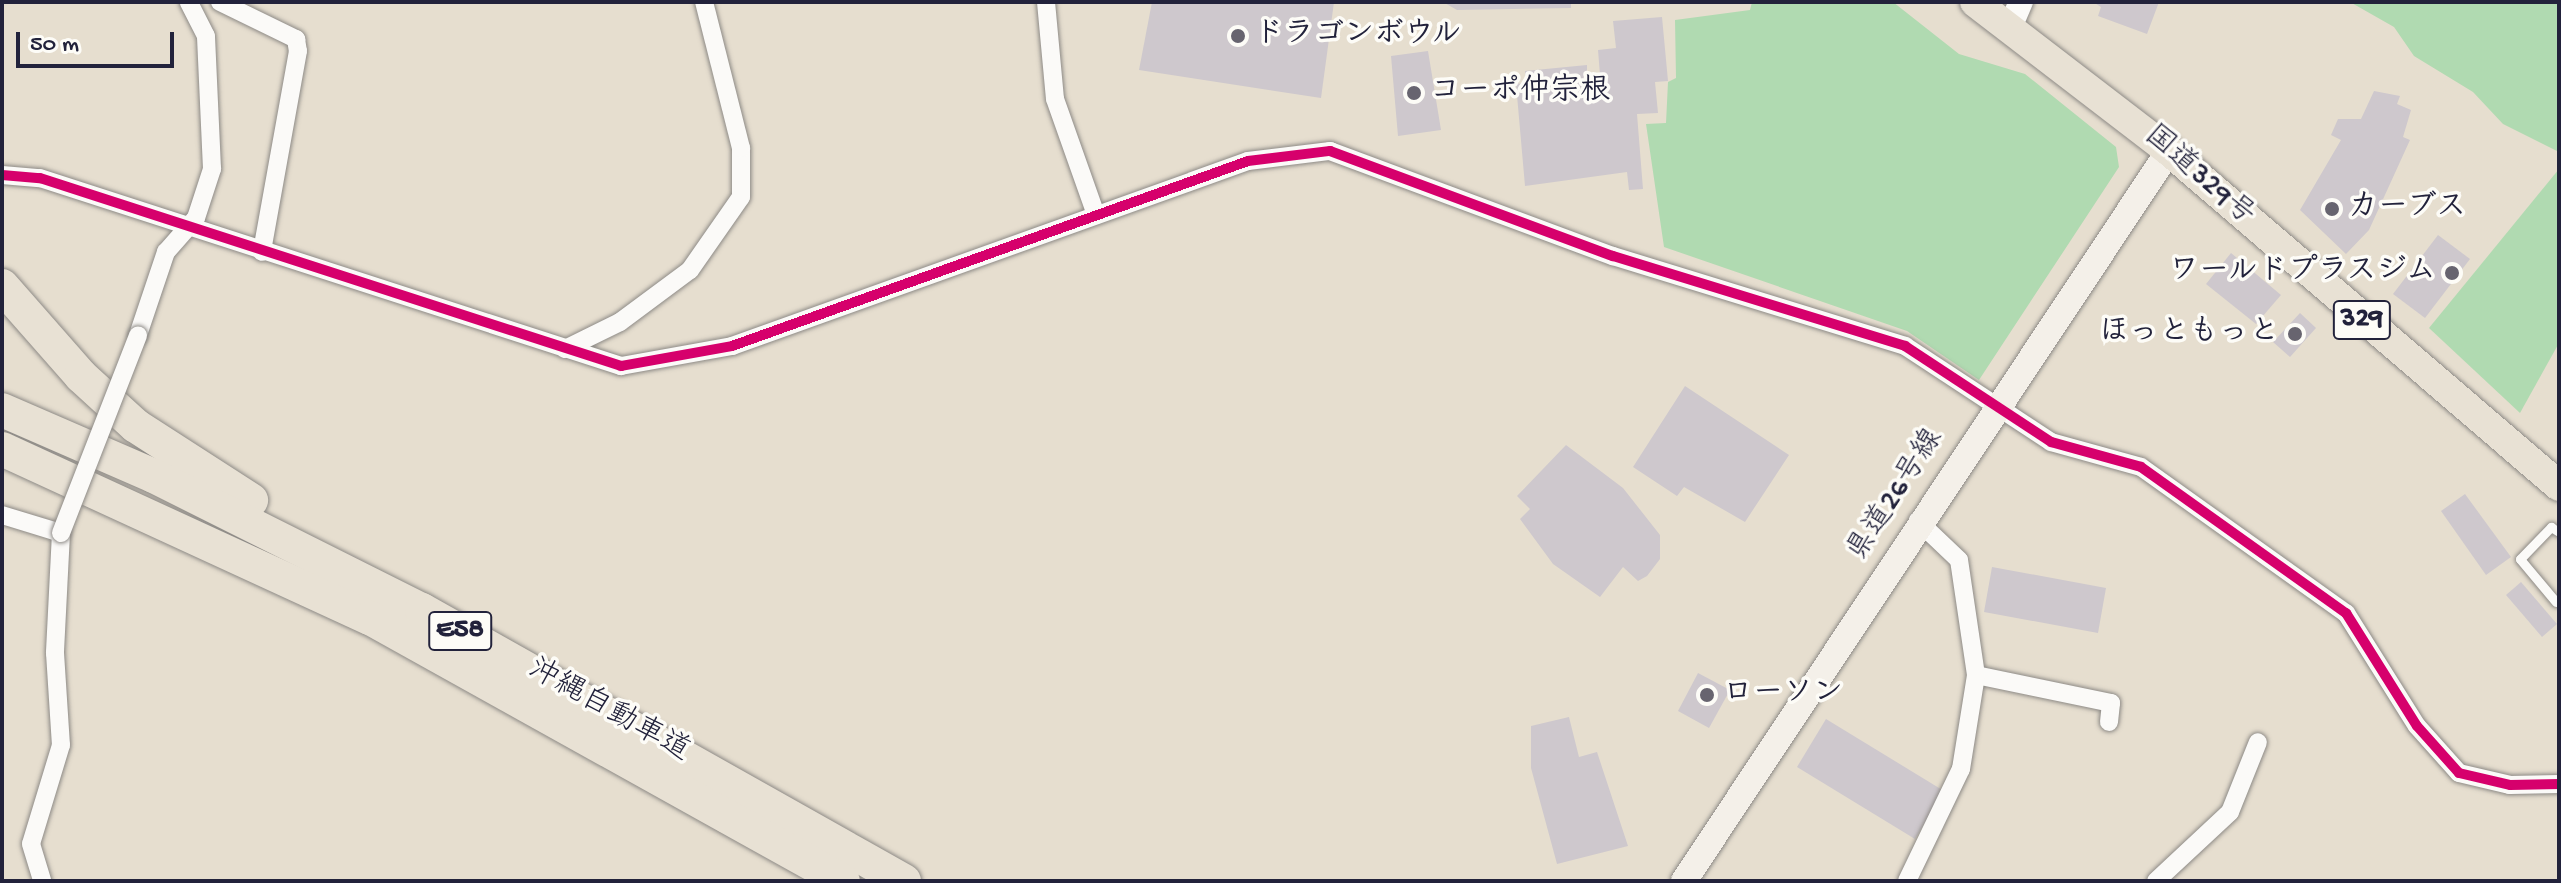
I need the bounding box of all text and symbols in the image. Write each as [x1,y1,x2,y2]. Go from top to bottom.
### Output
scale bar [20,16,178,66]
place label: ドラゴンボウル [1254,18,1464,54]
marker: ドラゴンボウル [1229,27,1247,45]
text: 50 m [30,31,79,60]
place label: コーポ仲宗根 [1430,75,1610,111]
marker: コーポ仲宗根 [1405,84,1423,102]
street label: 国道329号 [2135,119,2261,235]
place label: カーブス [2348,191,2468,227]
marker: カーブス [2323,200,2341,218]
place label: ワールドプラスジム [2166,255,2436,291]
marker: ワールドプラスジム [2443,264,2461,282]
road number: 329 [2332,296,2392,344]
place label: ほっともっと [2099,316,2279,352]
marker: ほっともっと [2286,325,2304,343]
street label: 県道26号線 [1841,423,1953,569]
road number: E58 [428,607,492,655]
street label: 沖縄自動車道 [521,653,695,771]
place label: ローソン [1723,677,1843,713]
marker: ローソン [1698,686,1716,704]

